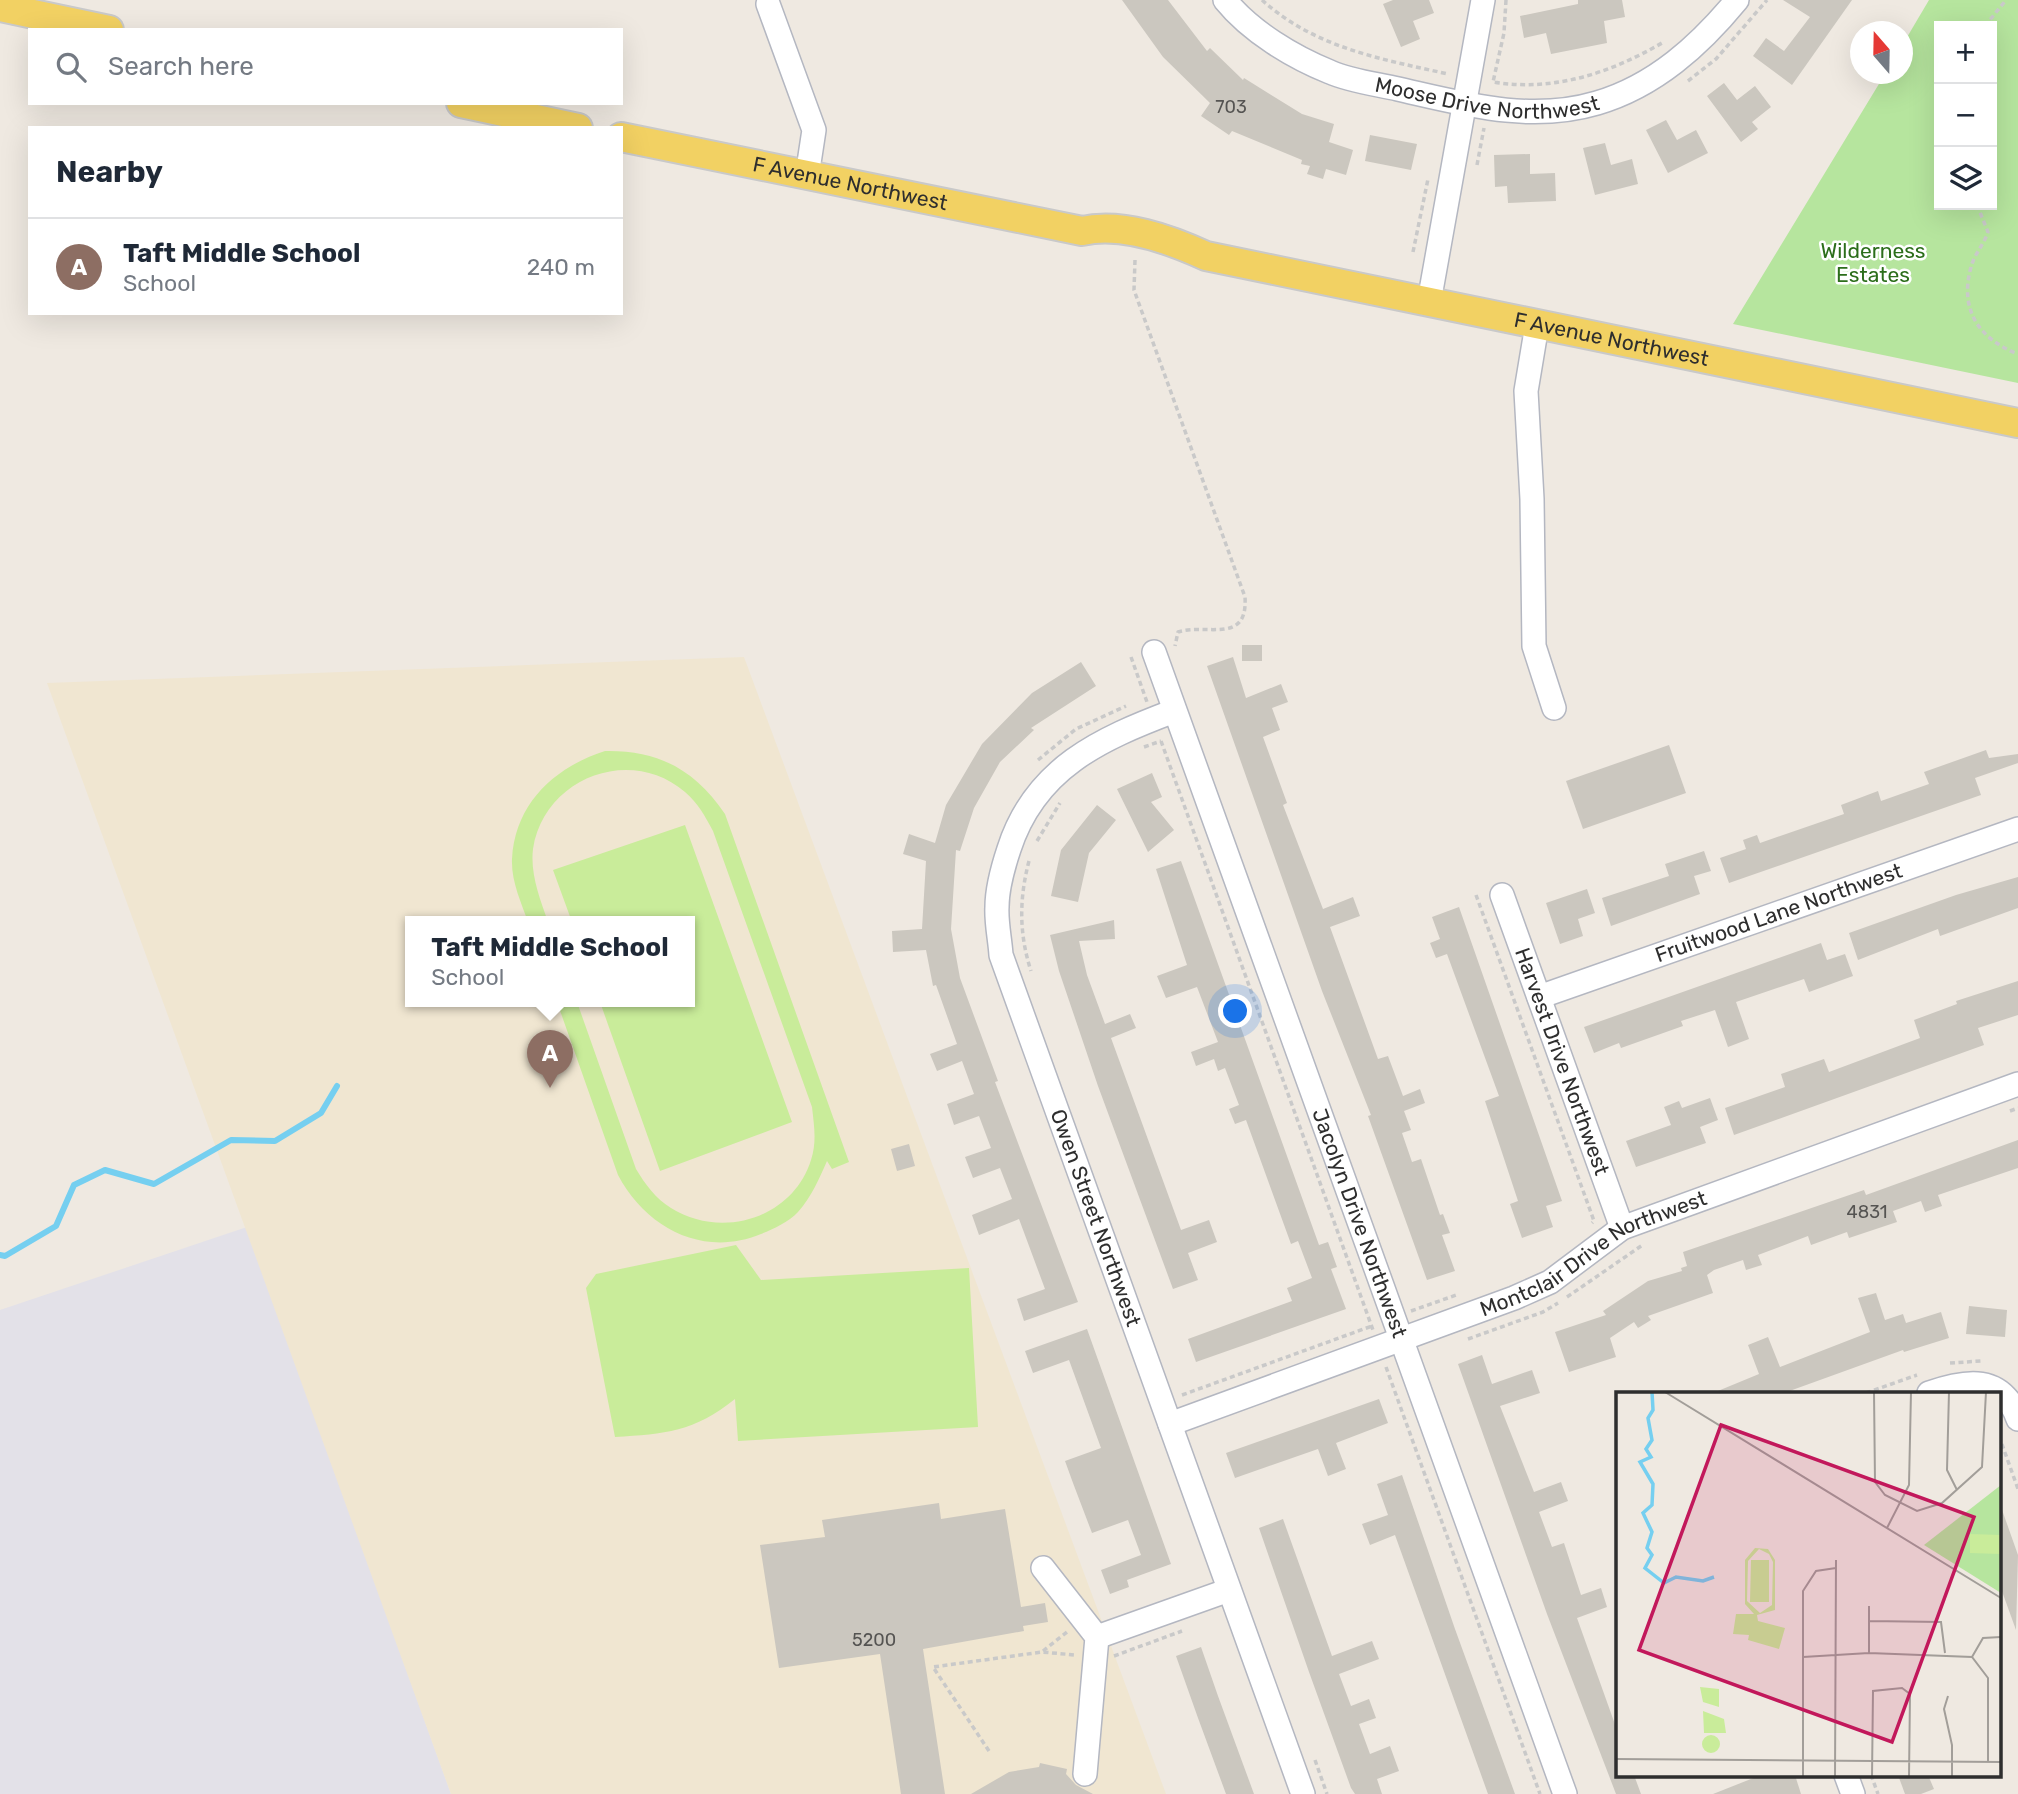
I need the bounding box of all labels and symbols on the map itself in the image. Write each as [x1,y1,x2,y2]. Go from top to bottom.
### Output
north arrow [1850,21,1913,84]
street label: Moose Drive Northwest [1373,72,1602,124]
house number: 703 [1215,96,1247,118]
street label: F Avenue Northwest [751,151,950,215]
park label: Wilderness Estates [1820,238,1926,287]
street label: F Avenue Northwest [1512,307,1711,371]
street label: Fruitwood Lane Northwest [1652,858,1905,967]
street label: Harvest Drive Northwest [1510,944,1615,1179]
your location [1218,994,1252,1028]
pin: A [527,1030,573,1088]
street label: Jacolyn Drive Northwest [1307,1105,1413,1341]
street label: Owen Street Northwest [1046,1106,1147,1330]
street label: Montclair Drive Northwest [1476,1185,1710,1321]
house number: 4831 [1847,1201,1887,1223]
inset map [1616,1392,2000,1776]
house number: 5200 [852,1629,896,1651]

